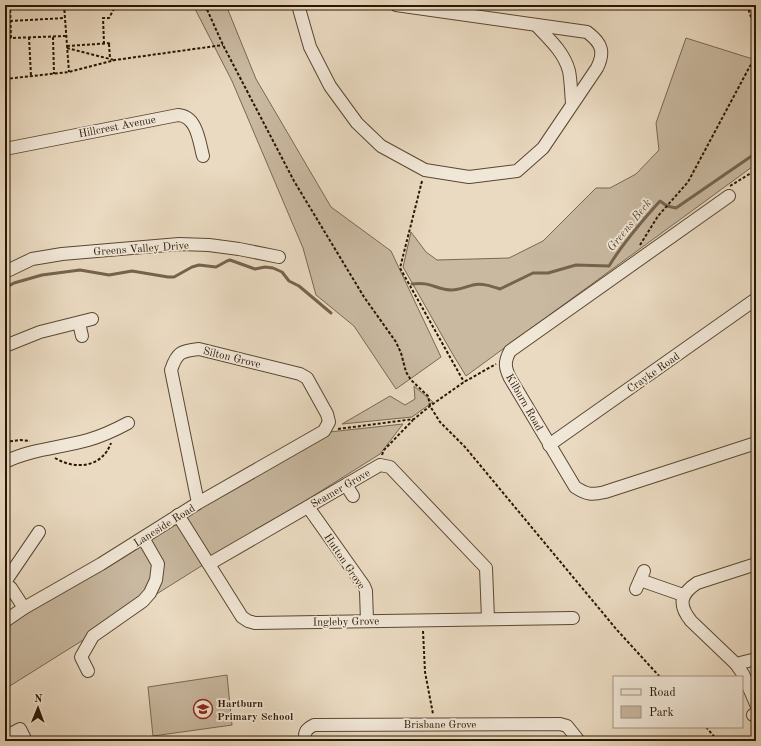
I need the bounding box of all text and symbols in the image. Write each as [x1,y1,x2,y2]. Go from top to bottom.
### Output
street label: Hillcrest Avenue [78,115,157,140]
water label: Greens Beck [605,197,654,254]
street label: Greens Valley Drive [93,241,189,258]
street label: Silton Grove [202,346,262,371]
street label: Crayke Road [626,351,682,395]
street label: Kilburn Road [503,372,545,433]
street label: Seamer Grove [309,468,372,511]
street label: Laneside Road [132,503,198,549]
street label: Hutton Grove [321,532,366,592]
street label: Ingleby Grove [313,616,379,629]
legend [613,676,743,728]
text: Road [649,687,676,699]
north arrow [18,688,58,728]
text: N [34,694,43,705]
school or university icon: Hartburn Primary School [192,698,214,720]
place label: Hartburn Primary School [217,699,294,723]
text: Park [649,707,674,719]
street label: Brisbane Grove [404,720,476,731]

